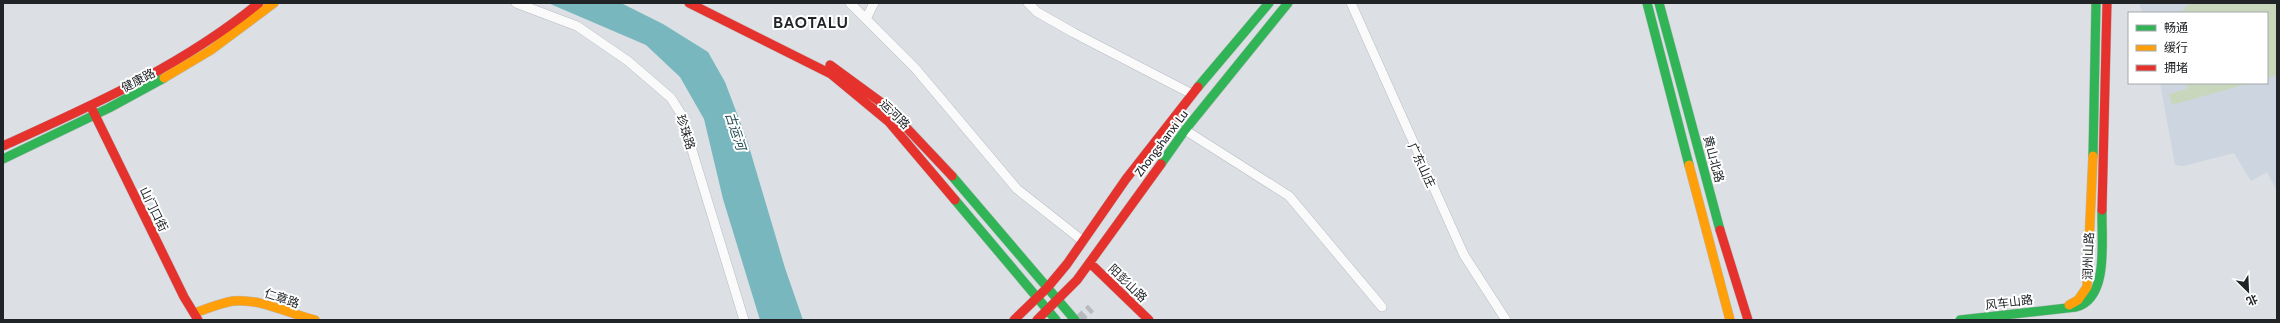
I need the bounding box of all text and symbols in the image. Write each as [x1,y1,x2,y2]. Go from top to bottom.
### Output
legend [2128,12,2268,84]
district label: BAOTALU [773,13,849,32]
text: 畅通 [2164,20,2188,35]
text: 缓行 [2164,40,2188,55]
text: 拥堵 [2164,60,2188,75]
street label: 健康路 [119,65,157,95]
street label: 运河路 [877,96,913,132]
street label: Zhongshanxi Lu [1131,107,1191,179]
water label: 古运河 [722,110,751,155]
street label: 珍珠路 [673,113,699,151]
street label: 黄山北路 [1701,134,1727,184]
street label: 广东山庄 [1405,140,1439,190]
street label: 山门口街 [137,184,171,234]
street label: 润州山路 [2080,232,2096,280]
street label: 阳彭山路 [1106,261,1150,305]
north arrow [2228,271,2268,311]
street label: 仁章路 [263,285,301,311]
street label: 风车山路 [1984,292,2034,312]
text: 北 [2244,292,2260,309]

